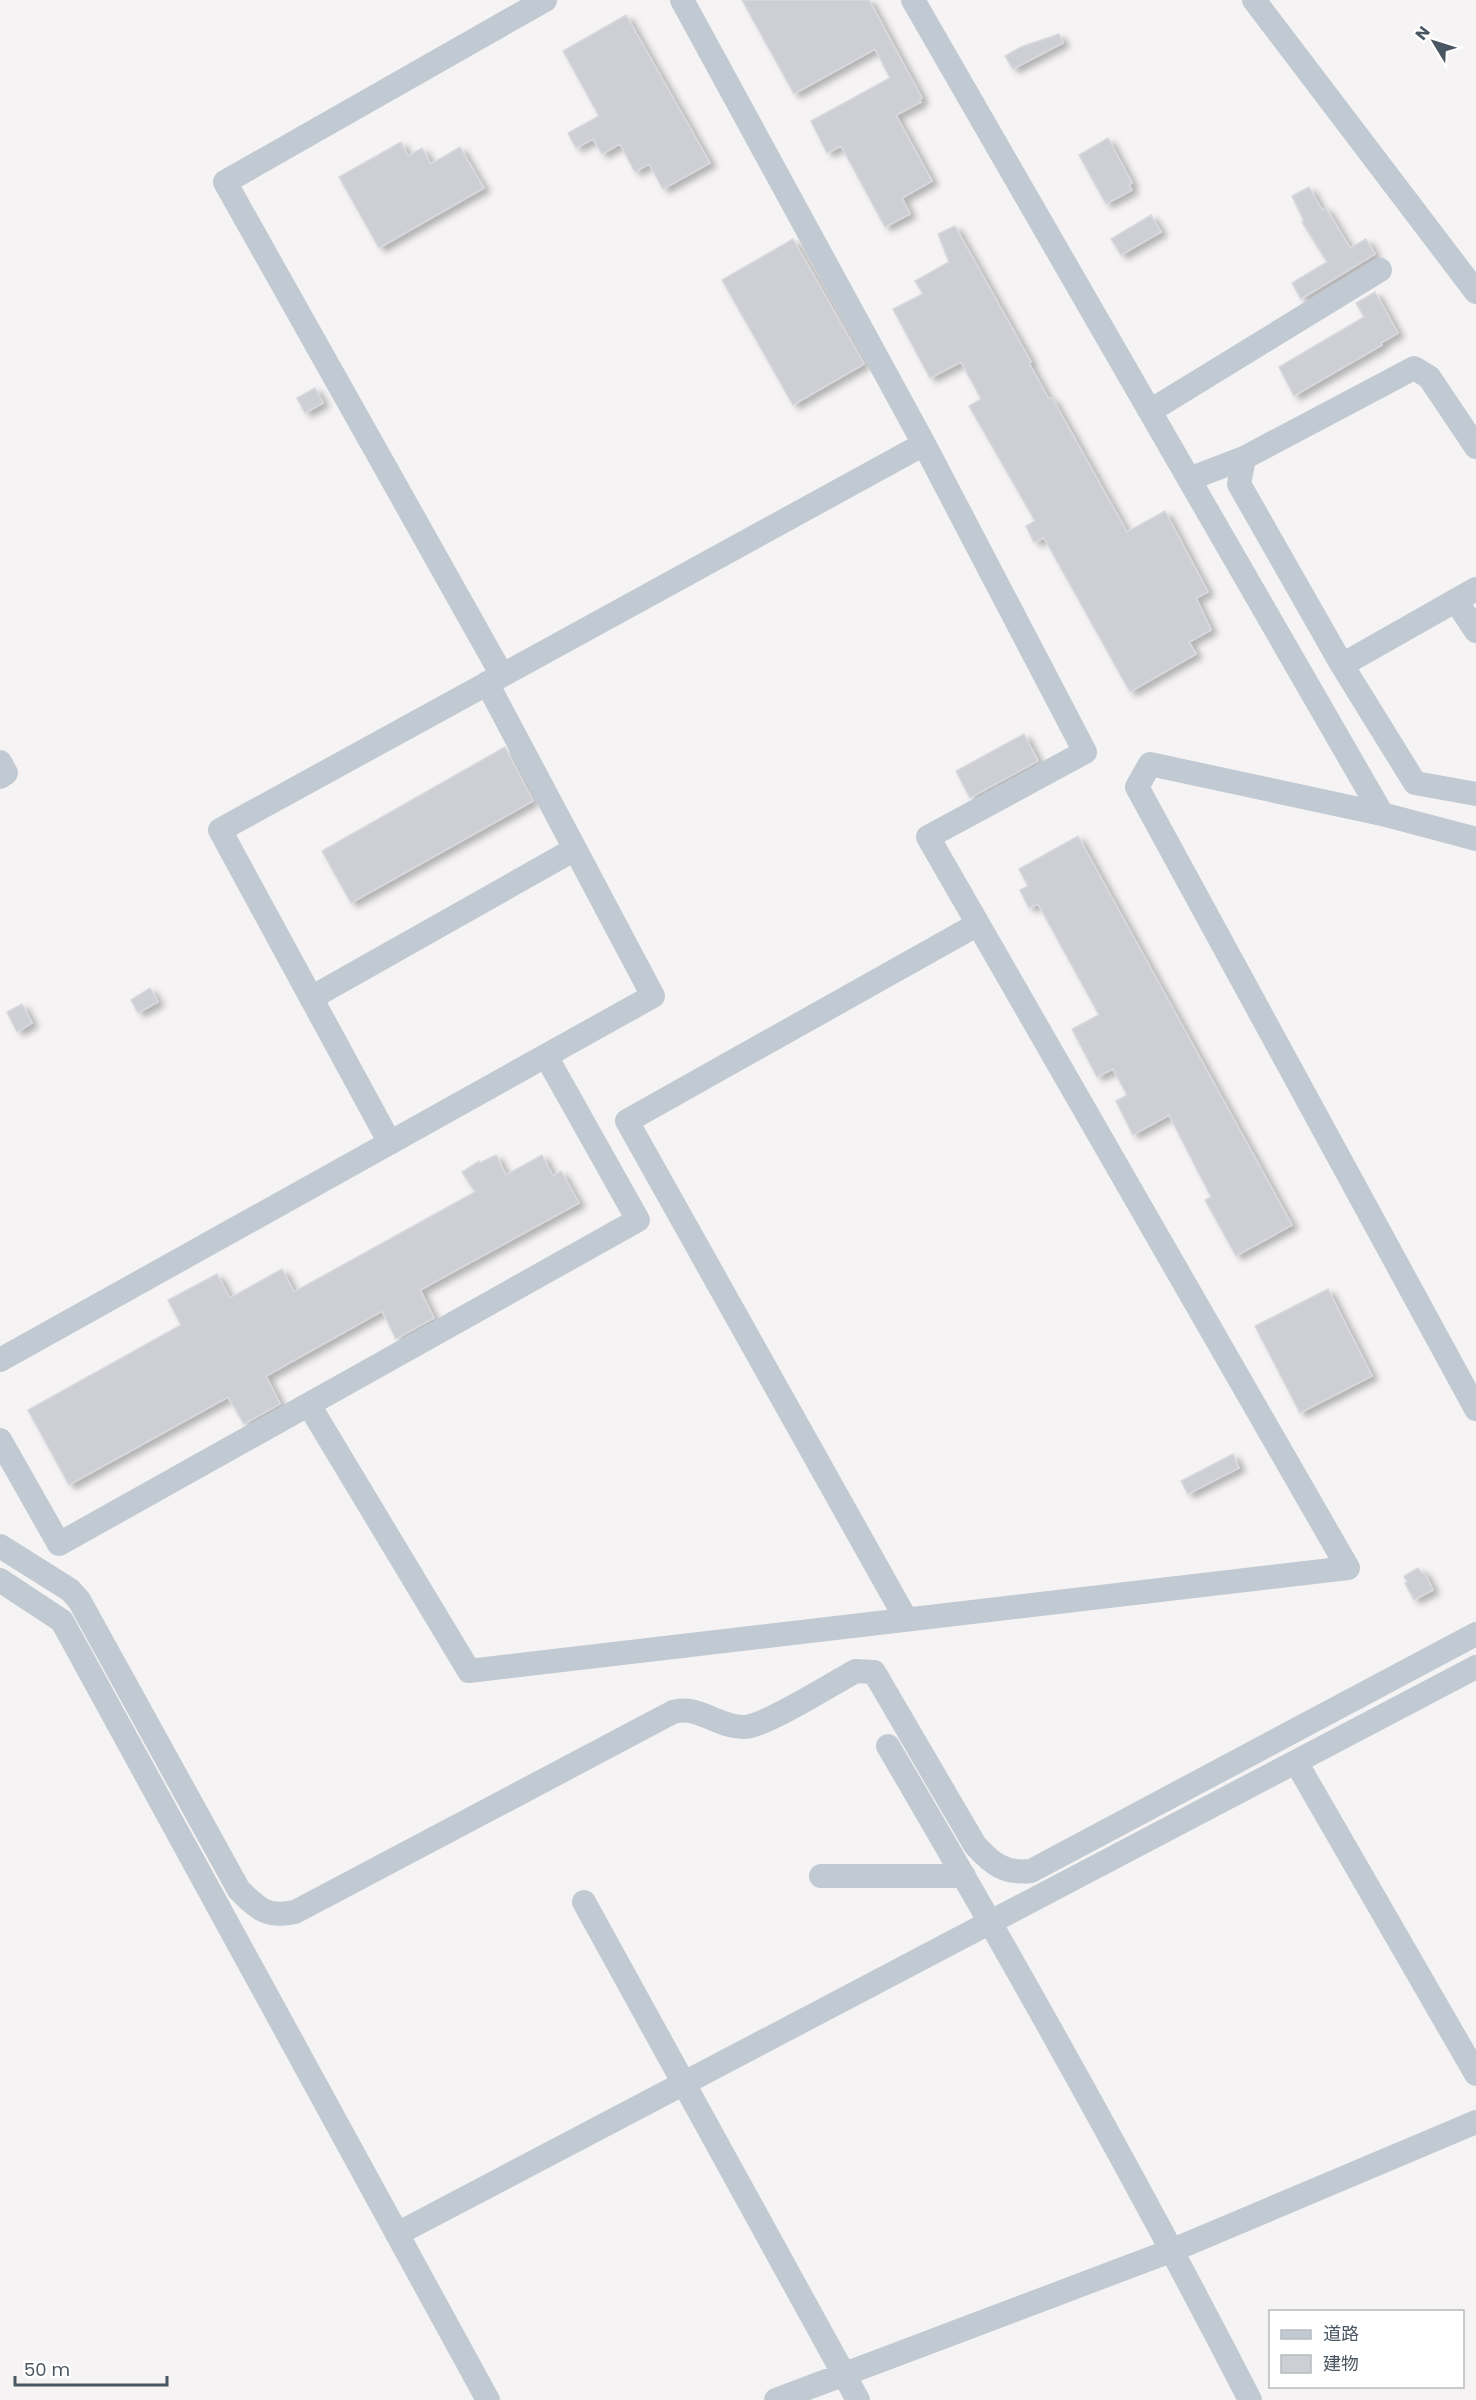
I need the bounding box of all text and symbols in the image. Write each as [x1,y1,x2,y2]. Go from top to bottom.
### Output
north arrow [1404,12,1464,72]
text: N [1410,21,1435,45]
legend [1269,2310,1464,2388]
text: 道路 [1323,2321,1359,2346]
scale bar [15,2349,166,2387]
text: 建物 [1323,2351,1359,2376]
text: 50 m [24,2357,70,2382]

